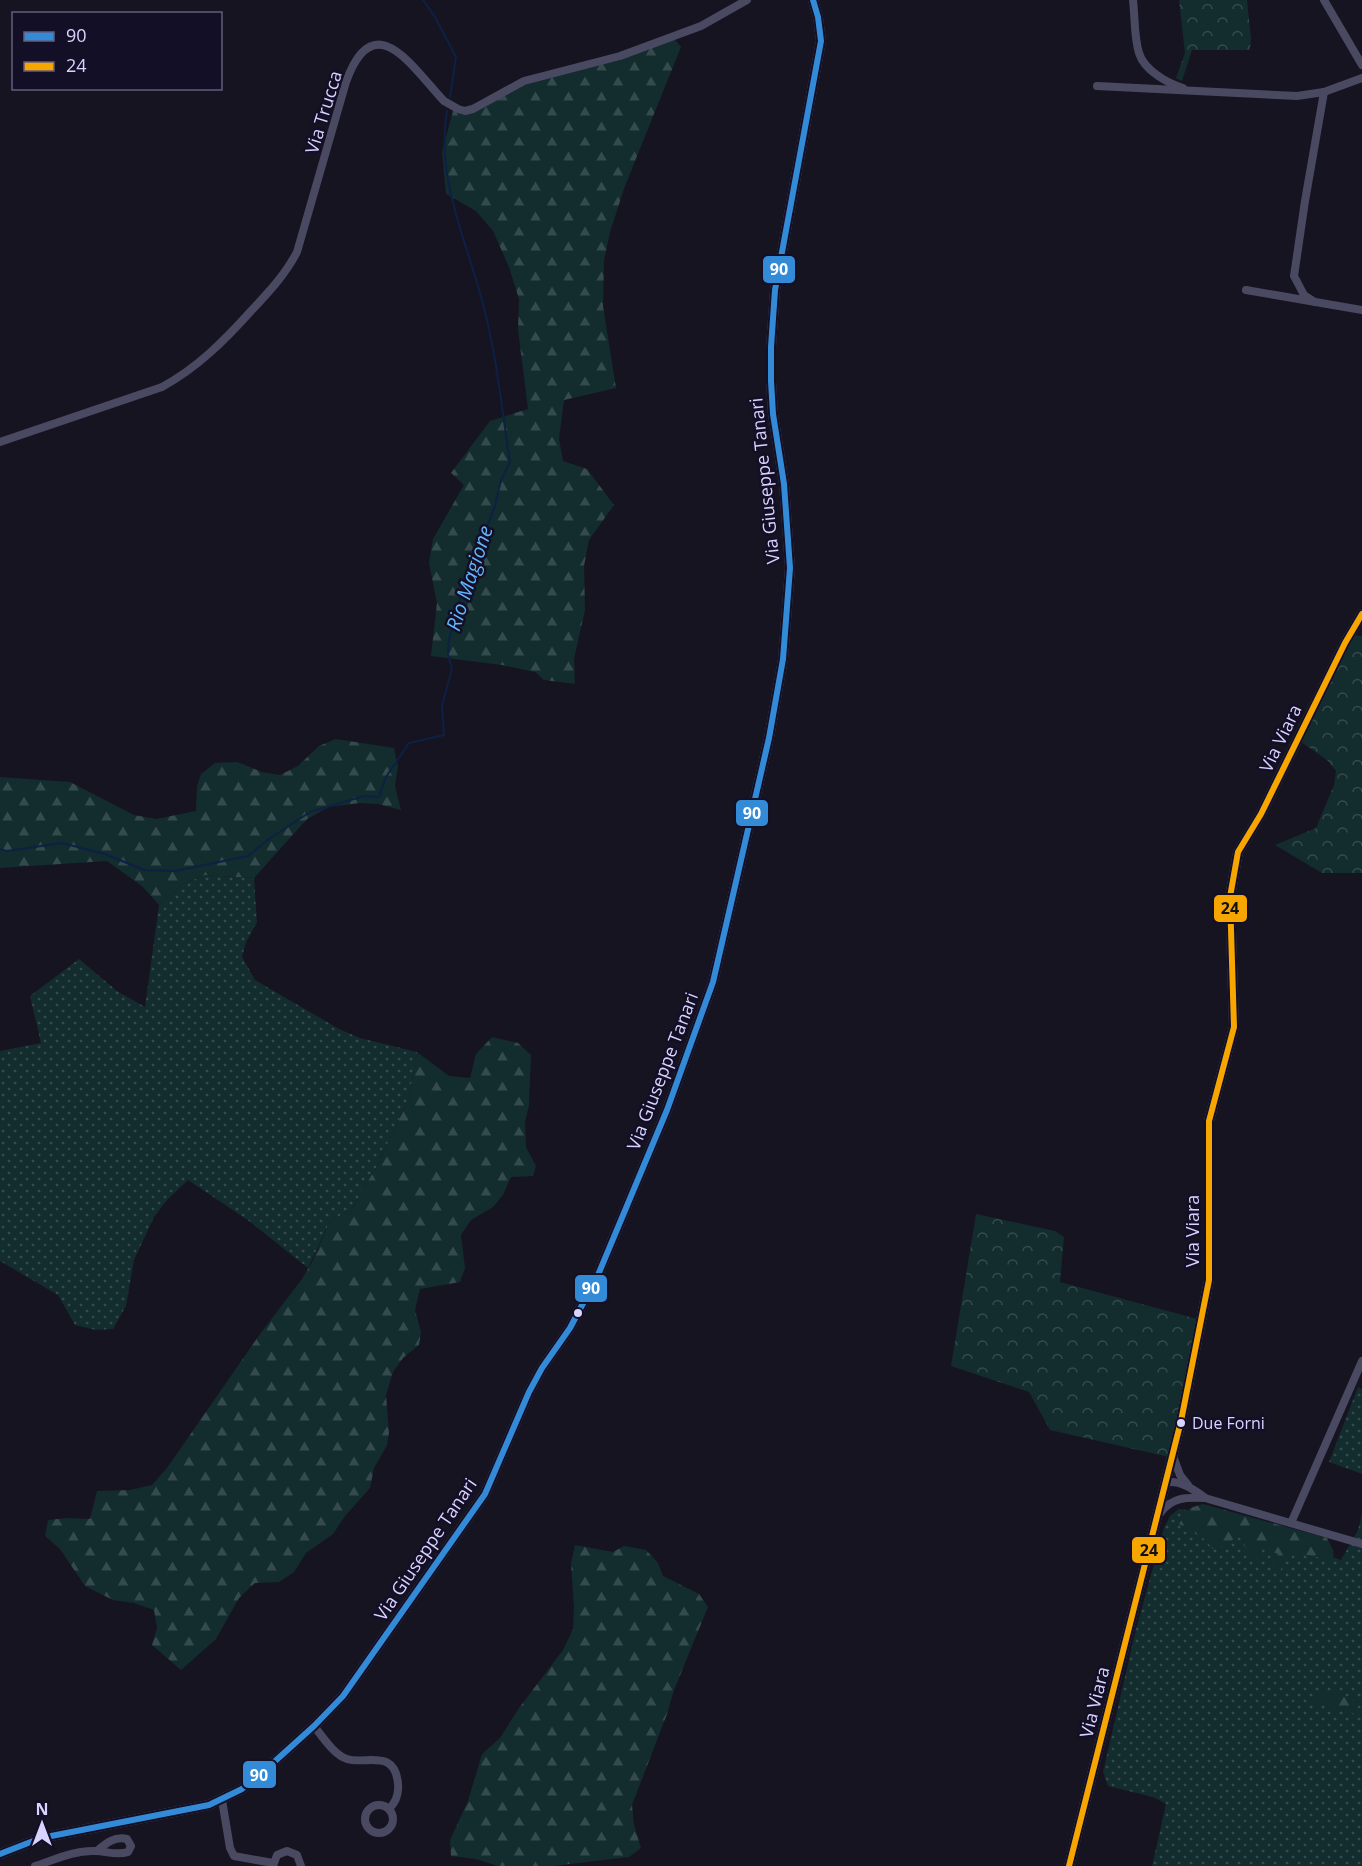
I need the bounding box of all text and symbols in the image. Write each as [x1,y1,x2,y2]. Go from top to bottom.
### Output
legend [12,12,222,90]
text: 90 [66,23,87,47]
text: 24 [66,53,87,77]
street label: Via Trucca [299,68,347,156]
line badge: 90 [762,255,796,284]
text: 90 [770,258,788,280]
street label: Via Giuseppe Tanari [743,397,785,565]
water label: Rio Magione [439,522,499,634]
street label: Via Viara [1253,700,1307,776]
line badge: 90 [735,799,769,827]
text: 90 [743,802,761,824]
line badge: 24 [1213,894,1248,923]
text: 24 [1221,897,1239,919]
street label: Via Giuseppe Tanari [621,989,703,1153]
street label: Via Viara [1180,1195,1204,1267]
line badge: 90 [574,1274,608,1303]
text: 90 [582,1277,600,1299]
unlabelled marker [572,1307,584,1319]
place label: Due Forni [1192,1412,1265,1434]
marker: Due Forni [1175,1417,1187,1429]
street label: Via Giuseppe Tanari [368,1473,482,1625]
line badge: 24 [1131,1536,1166,1564]
text: 24 [1140,1539,1158,1561]
street label: Via Viara [1074,1664,1114,1740]
line badge: 90 [242,1760,277,1789]
text: 90 [250,1764,268,1786]
north arrow [12,1794,72,1854]
text: N [35,1798,49,1820]

